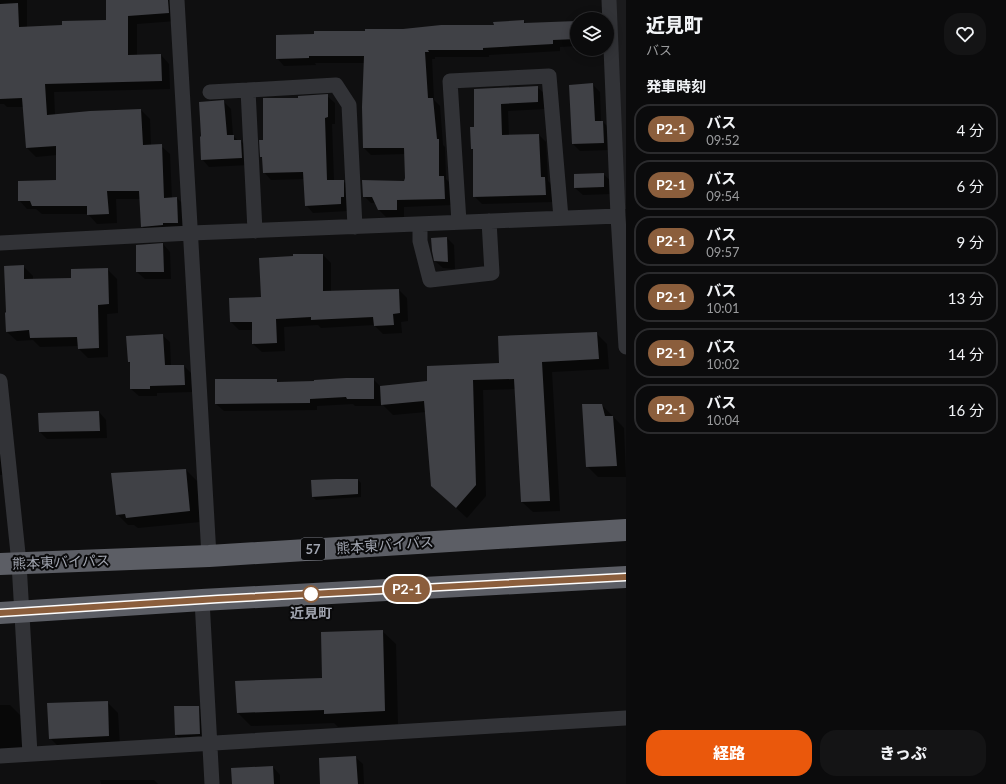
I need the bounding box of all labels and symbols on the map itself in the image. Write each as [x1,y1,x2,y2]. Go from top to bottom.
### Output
street label: 熊本東バイパス [336,533,434,556]
road number: 57 [301,538,325,560]
street label: 熊本東バイパス [12,551,110,572]
line badge: P2-1 [379,576,435,602]
marker: 近見町 [302,585,320,603]
place label: 近見町 [290,604,332,621]

